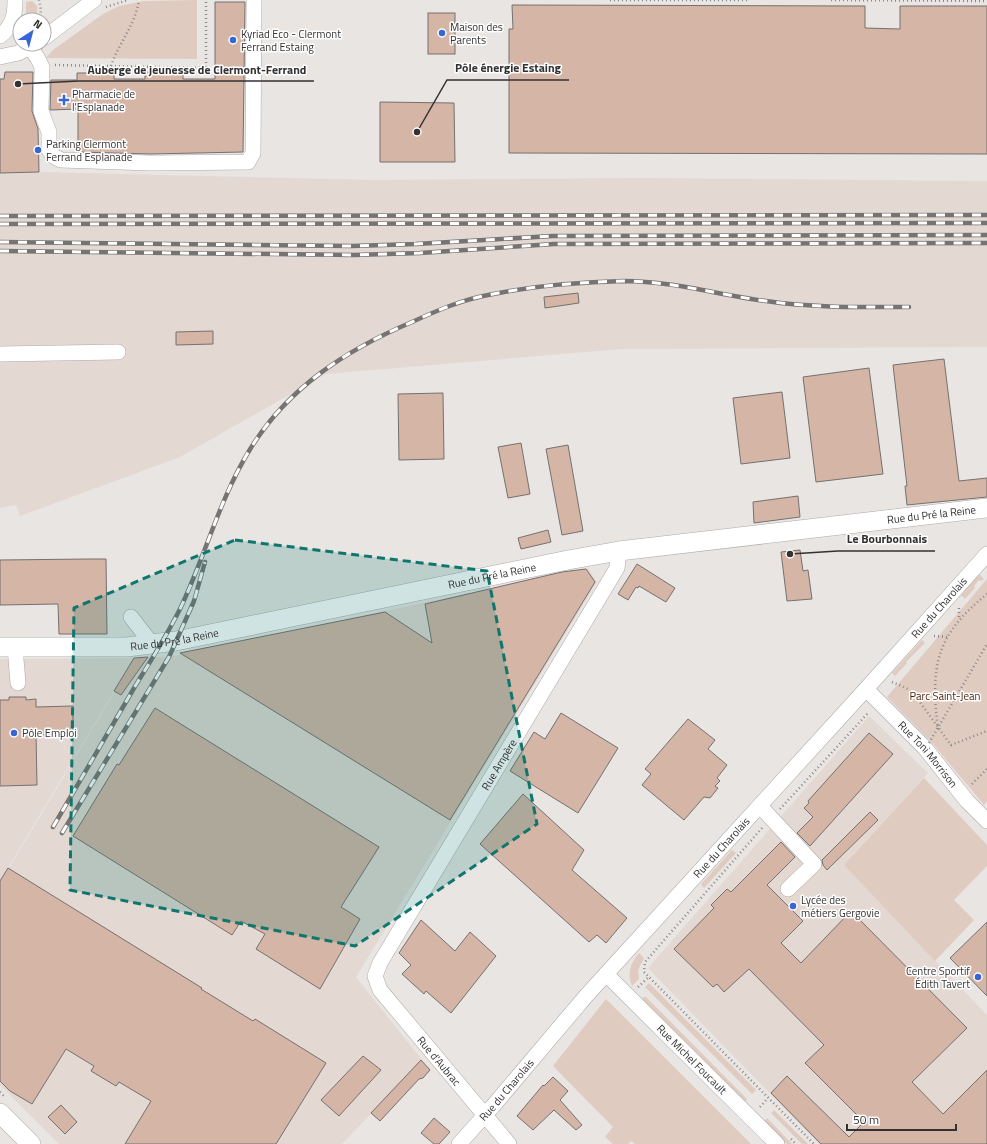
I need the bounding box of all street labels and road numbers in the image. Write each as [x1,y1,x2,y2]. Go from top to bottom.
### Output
street label: Rue du Pré la Reine [886,501,977,528]
street label: Rue du Pré la Reine [447,559,538,593]
street label: Rue du Charolais [907,573,971,642]
street label: Rue du Pré la Reine [129,624,221,655]
street label: Rue Toni Morrison [894,717,961,791]
street label: Rue Ampère [477,736,521,793]
street label: Rue du Charolais [689,814,753,881]
street label: Rue Michel Foucault [653,1021,731,1098]
street label: Rue d'Aubrac [413,1033,465,1089]
street label: Rue du Charolais [475,1055,538,1124]

